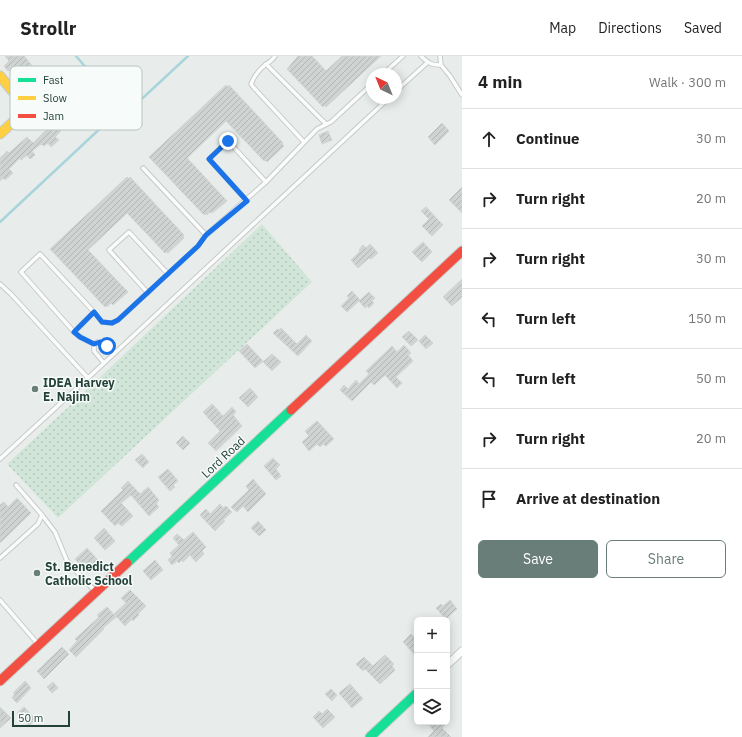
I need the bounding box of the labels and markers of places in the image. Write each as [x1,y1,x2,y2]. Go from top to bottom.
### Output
place label: IDEA Harvey E. Najim [43,375,115,404]
marker: IDEA Harvey E. Najim [30,384,40,394]
place label: St. Benedict Catholic School [45,559,133,588]
marker: St. Benedict Catholic School [32,568,42,578]

